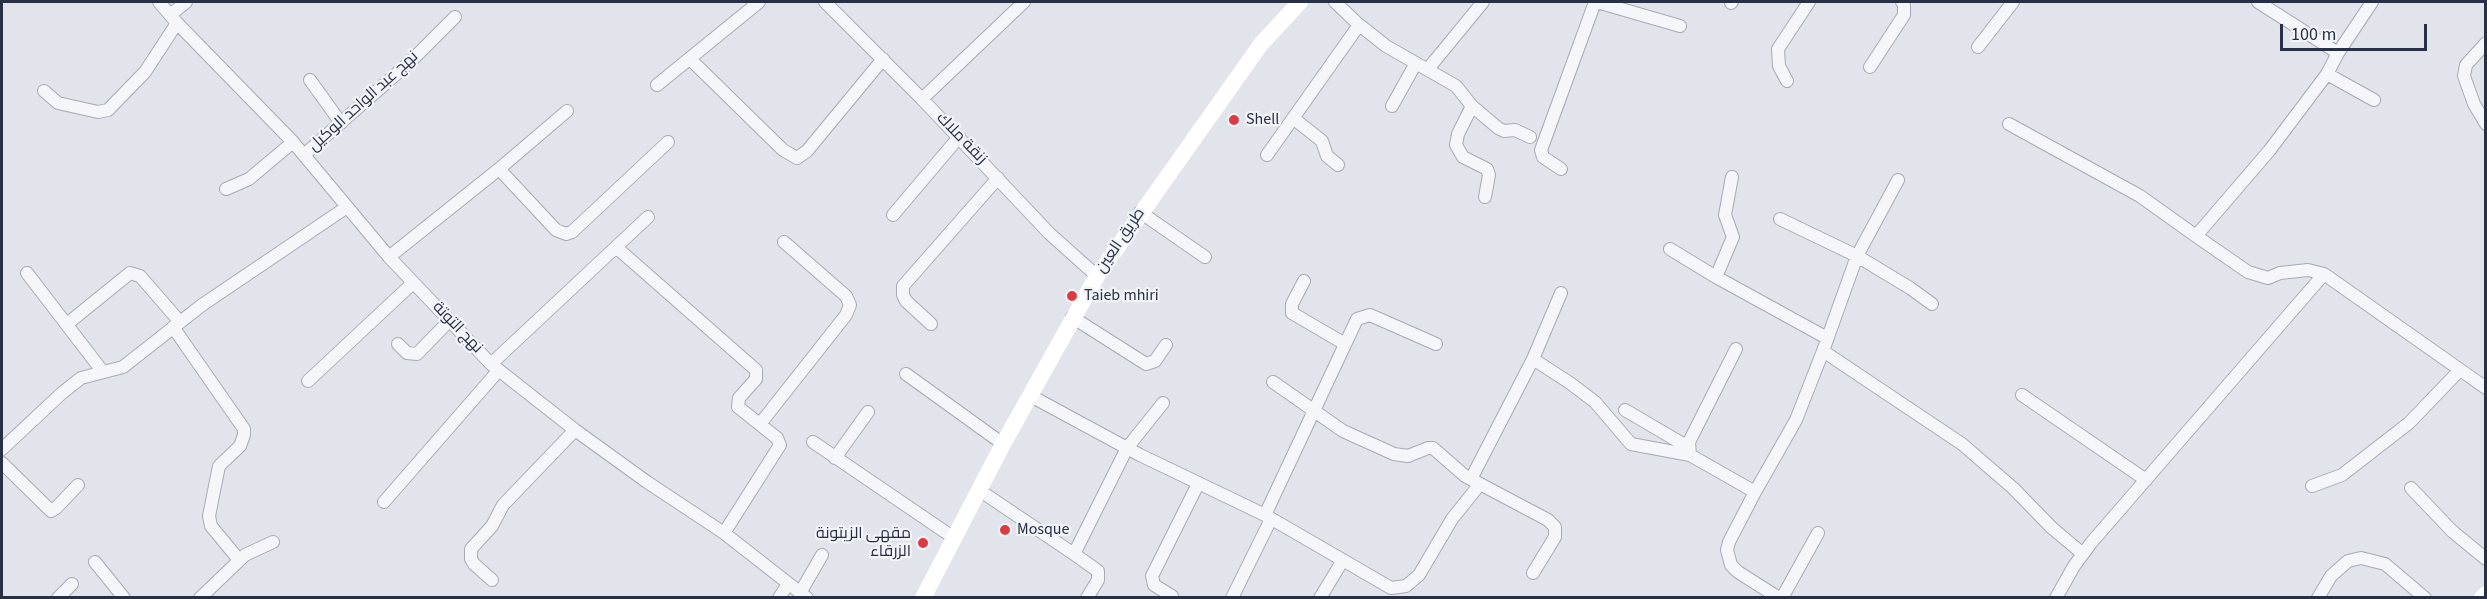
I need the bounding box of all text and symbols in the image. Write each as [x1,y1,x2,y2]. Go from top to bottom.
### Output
scale bar [2283,12,2430,50]
text: 100 m [2291,22,2336,47]
street label: نهج عبد الواحد الوكيل [305,48,423,156]
street label: زنقة ملاك [932,109,990,169]
place label: Shell [1246,110,1279,130]
marker: Shell [1227,113,1241,127]
street label: طريق العين [1092,205,1150,277]
place label: Taieb mhiri [1084,286,1159,306]
marker: Taieb mhiri [1065,289,1079,303]
street label: نهج التوتة [428,298,486,358]
place label: Mosque [1017,520,1069,540]
marker: Mosque [998,523,1012,537]
place label: مقهى الزيتونة الزرقاء [816,524,911,562]
marker: مقهى الزيتونة الزرقاء [916,536,930,550]

